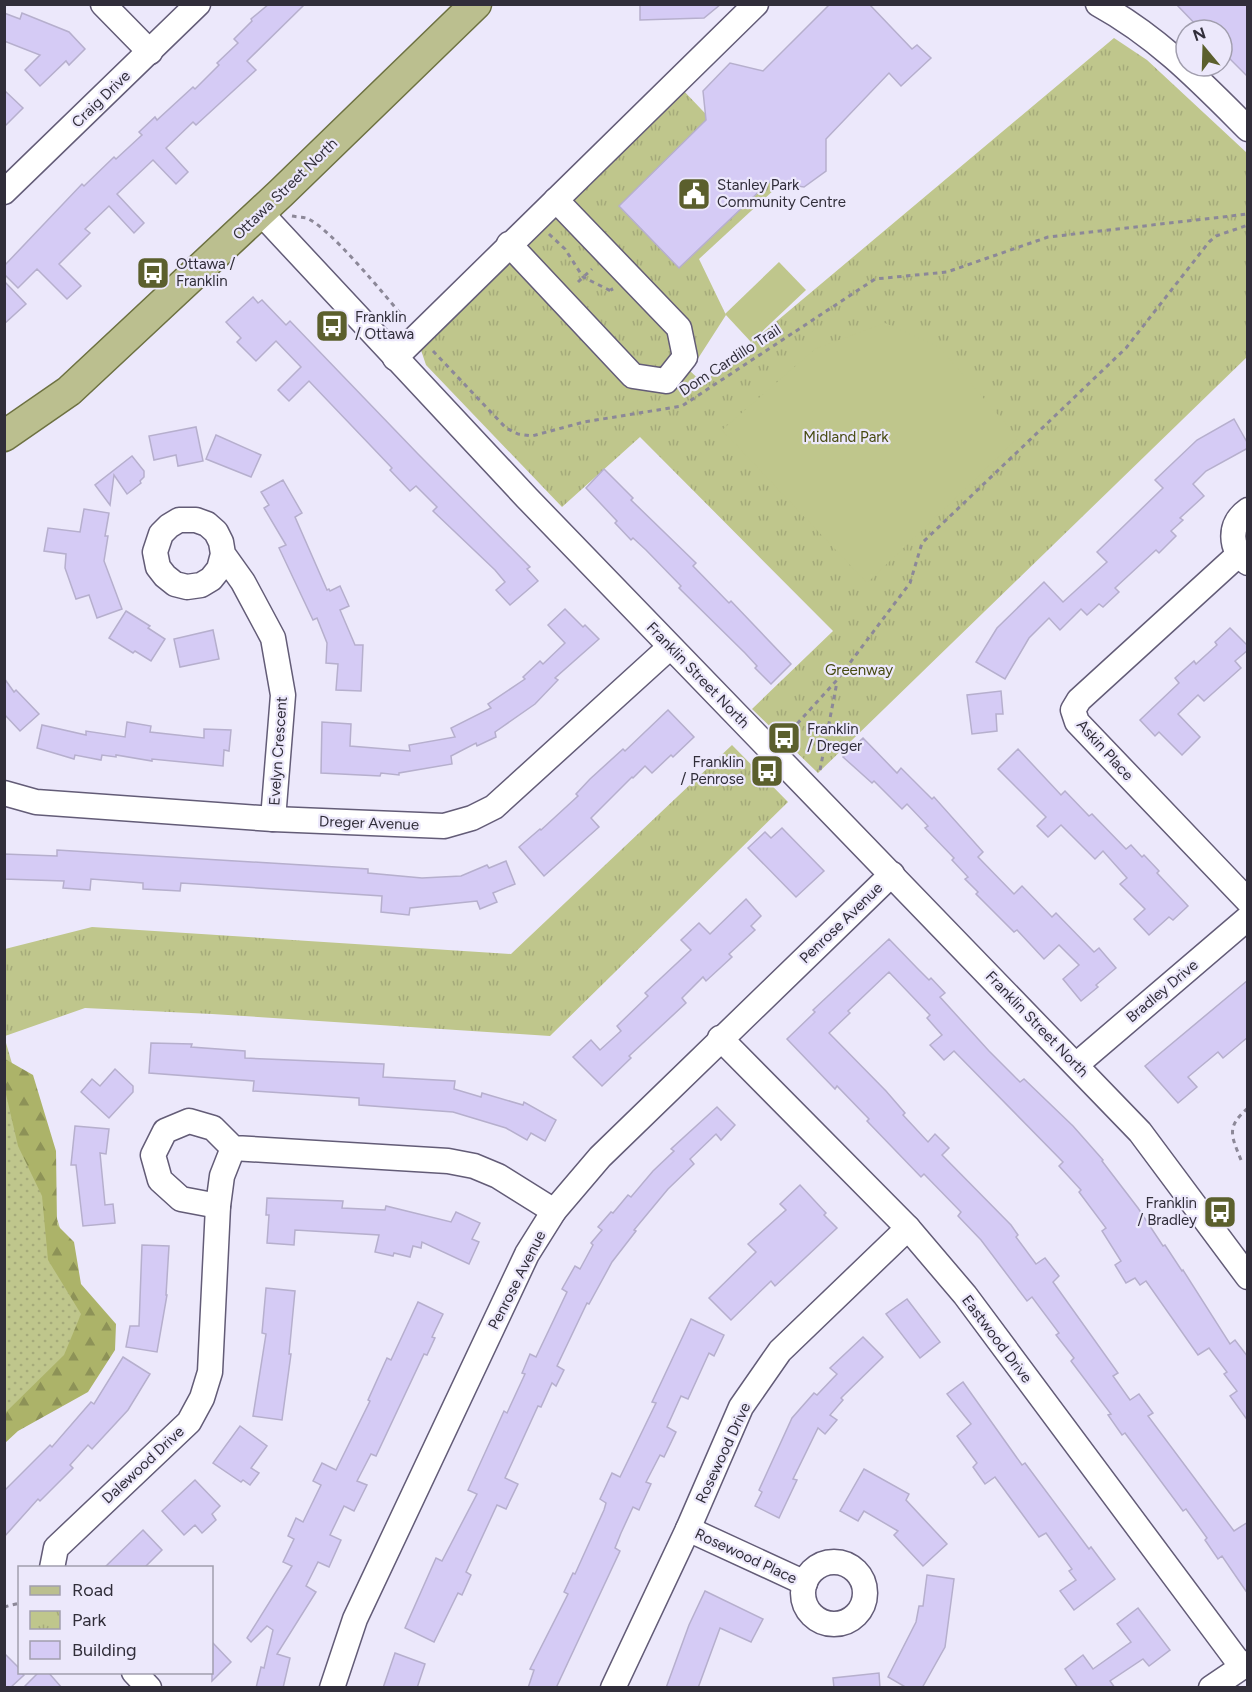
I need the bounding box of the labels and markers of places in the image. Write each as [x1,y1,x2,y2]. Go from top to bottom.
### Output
public building icon: Stanley Park Community Centre [676,176,712,212]
place label: Stanley Park Community Centre [717,176,846,211]
bus stop icon: Ottawa / Franklin [135,255,171,291]
place label: Ottawa / Franklin [176,255,235,290]
bus stop icon: Franklin / Ottawa [314,308,350,344]
place label: Franklin / Ottawa [355,308,414,343]
bus stop icon: Franklin / Dreger [766,720,802,756]
place label: Franklin / Dreger [807,720,862,755]
place label: Franklin / Penrose [680,753,744,788]
bus stop icon: Franklin / Penrose [749,753,785,789]
place label: Franklin / Bradley [1138,1194,1197,1229]
bus stop icon: Franklin / Bradley [1202,1194,1238,1230]

